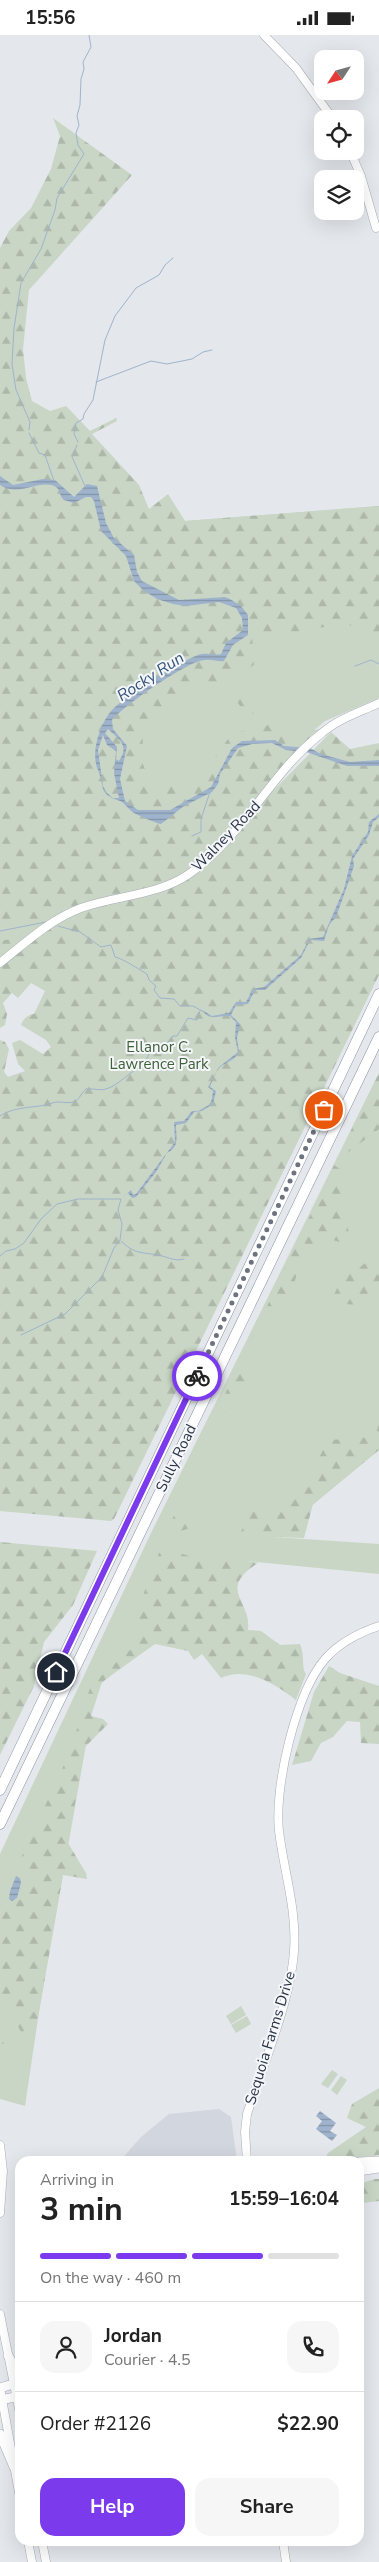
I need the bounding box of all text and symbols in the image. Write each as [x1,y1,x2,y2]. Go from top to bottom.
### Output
text: 15:56 [25,5,75,31]
north arrow [314,50,364,100]
map controls [314,50,364,220]
button: locate [314,110,364,160]
button: layers [314,170,364,220]
water label: Rocky Run [113,647,188,707]
street label: Walney Road [187,796,265,876]
park label: Ellanor C. Lawrence Park [110,1037,209,1074]
pin [303,1089,345,1131]
icon: bag [310,1096,338,1124]
courier [172,1351,222,1401]
icon: bike [183,1362,211,1390]
street label: Sully Road [151,1421,201,1495]
pin [35,1651,77,1693]
icon: home [42,1658,70,1686]
street label: Sequoia Farms Drive [240,1969,300,2107]
text: Arriving in [40,2169,114,2191]
text: 15:59–16:04 [229,2186,339,2212]
text: 3 min [40,2188,123,2231]
text: On the way · 460 m [40,2267,181,2289]
button: person [40,2321,92,2373]
button: phone [287,2321,339,2373]
text: Jordan [104,2323,162,2349]
text: Courier · 4.5 [104,2349,190,2371]
text: Order #2126 [40,2411,151,2437]
text: $22.90 [277,2411,339,2437]
button: Help [40,2478,185,2536]
button: Share [195,2478,339,2536]

